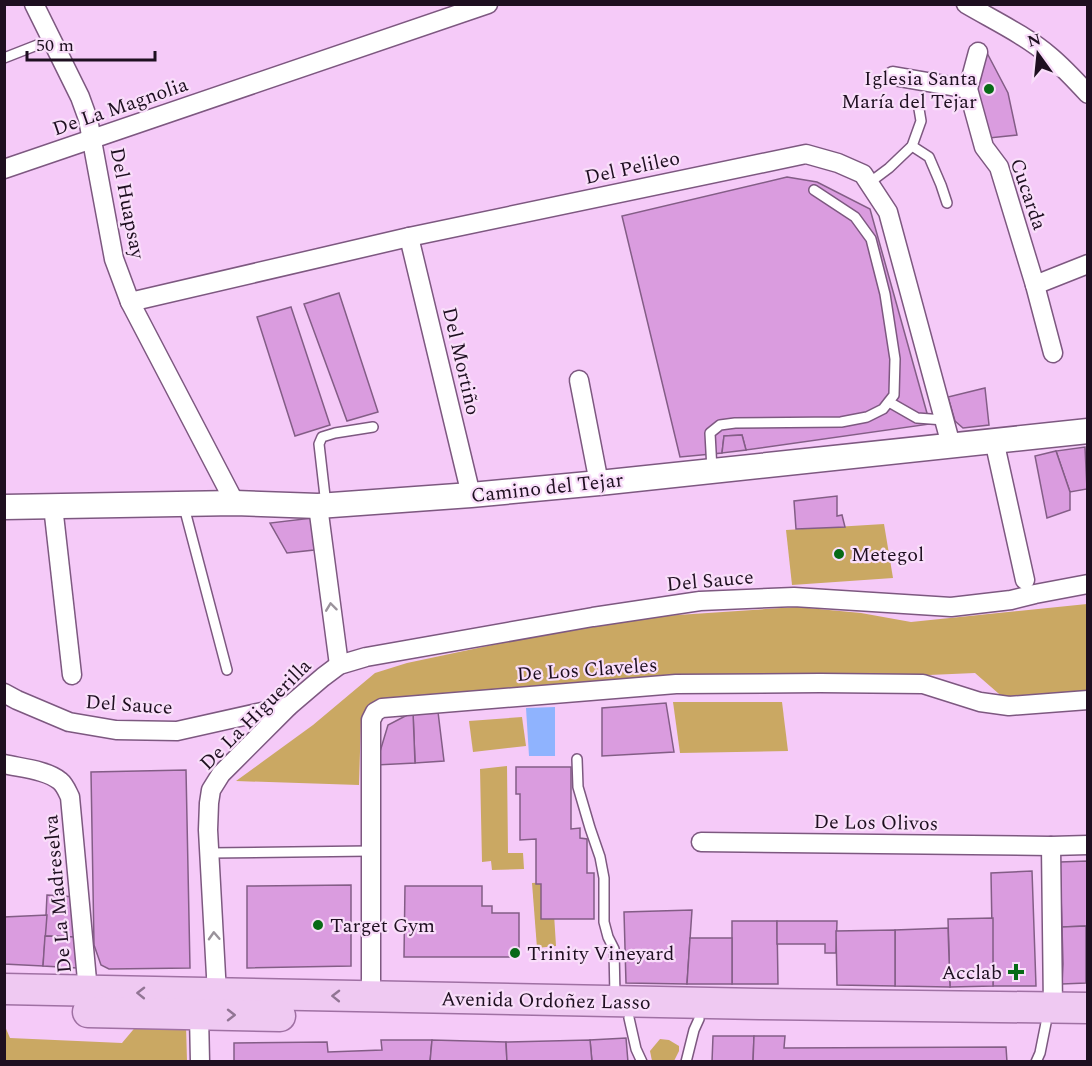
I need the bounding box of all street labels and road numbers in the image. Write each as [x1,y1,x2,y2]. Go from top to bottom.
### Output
street label: De La Magnolia [49,70,192,144]
street label: Del Pelileo [582,143,683,193]
street label: Del Huapsay [102,145,153,263]
street label: Cucarda [1002,154,1054,234]
street label: Del Mortiño [434,304,488,418]
street label: Camino del Tejar [469,465,625,511]
street label: Del Sauce [665,562,755,600]
street label: De Los Claveles [516,650,658,690]
street label: De La Higuerilla [193,652,319,778]
street label: Del Sauce [84,687,174,723]
street label: De Los Olivos [813,807,939,839]
street label: De La Madreselva [36,813,80,974]
street label: Avenida Ordoñez Lasso [441,984,651,1018]

